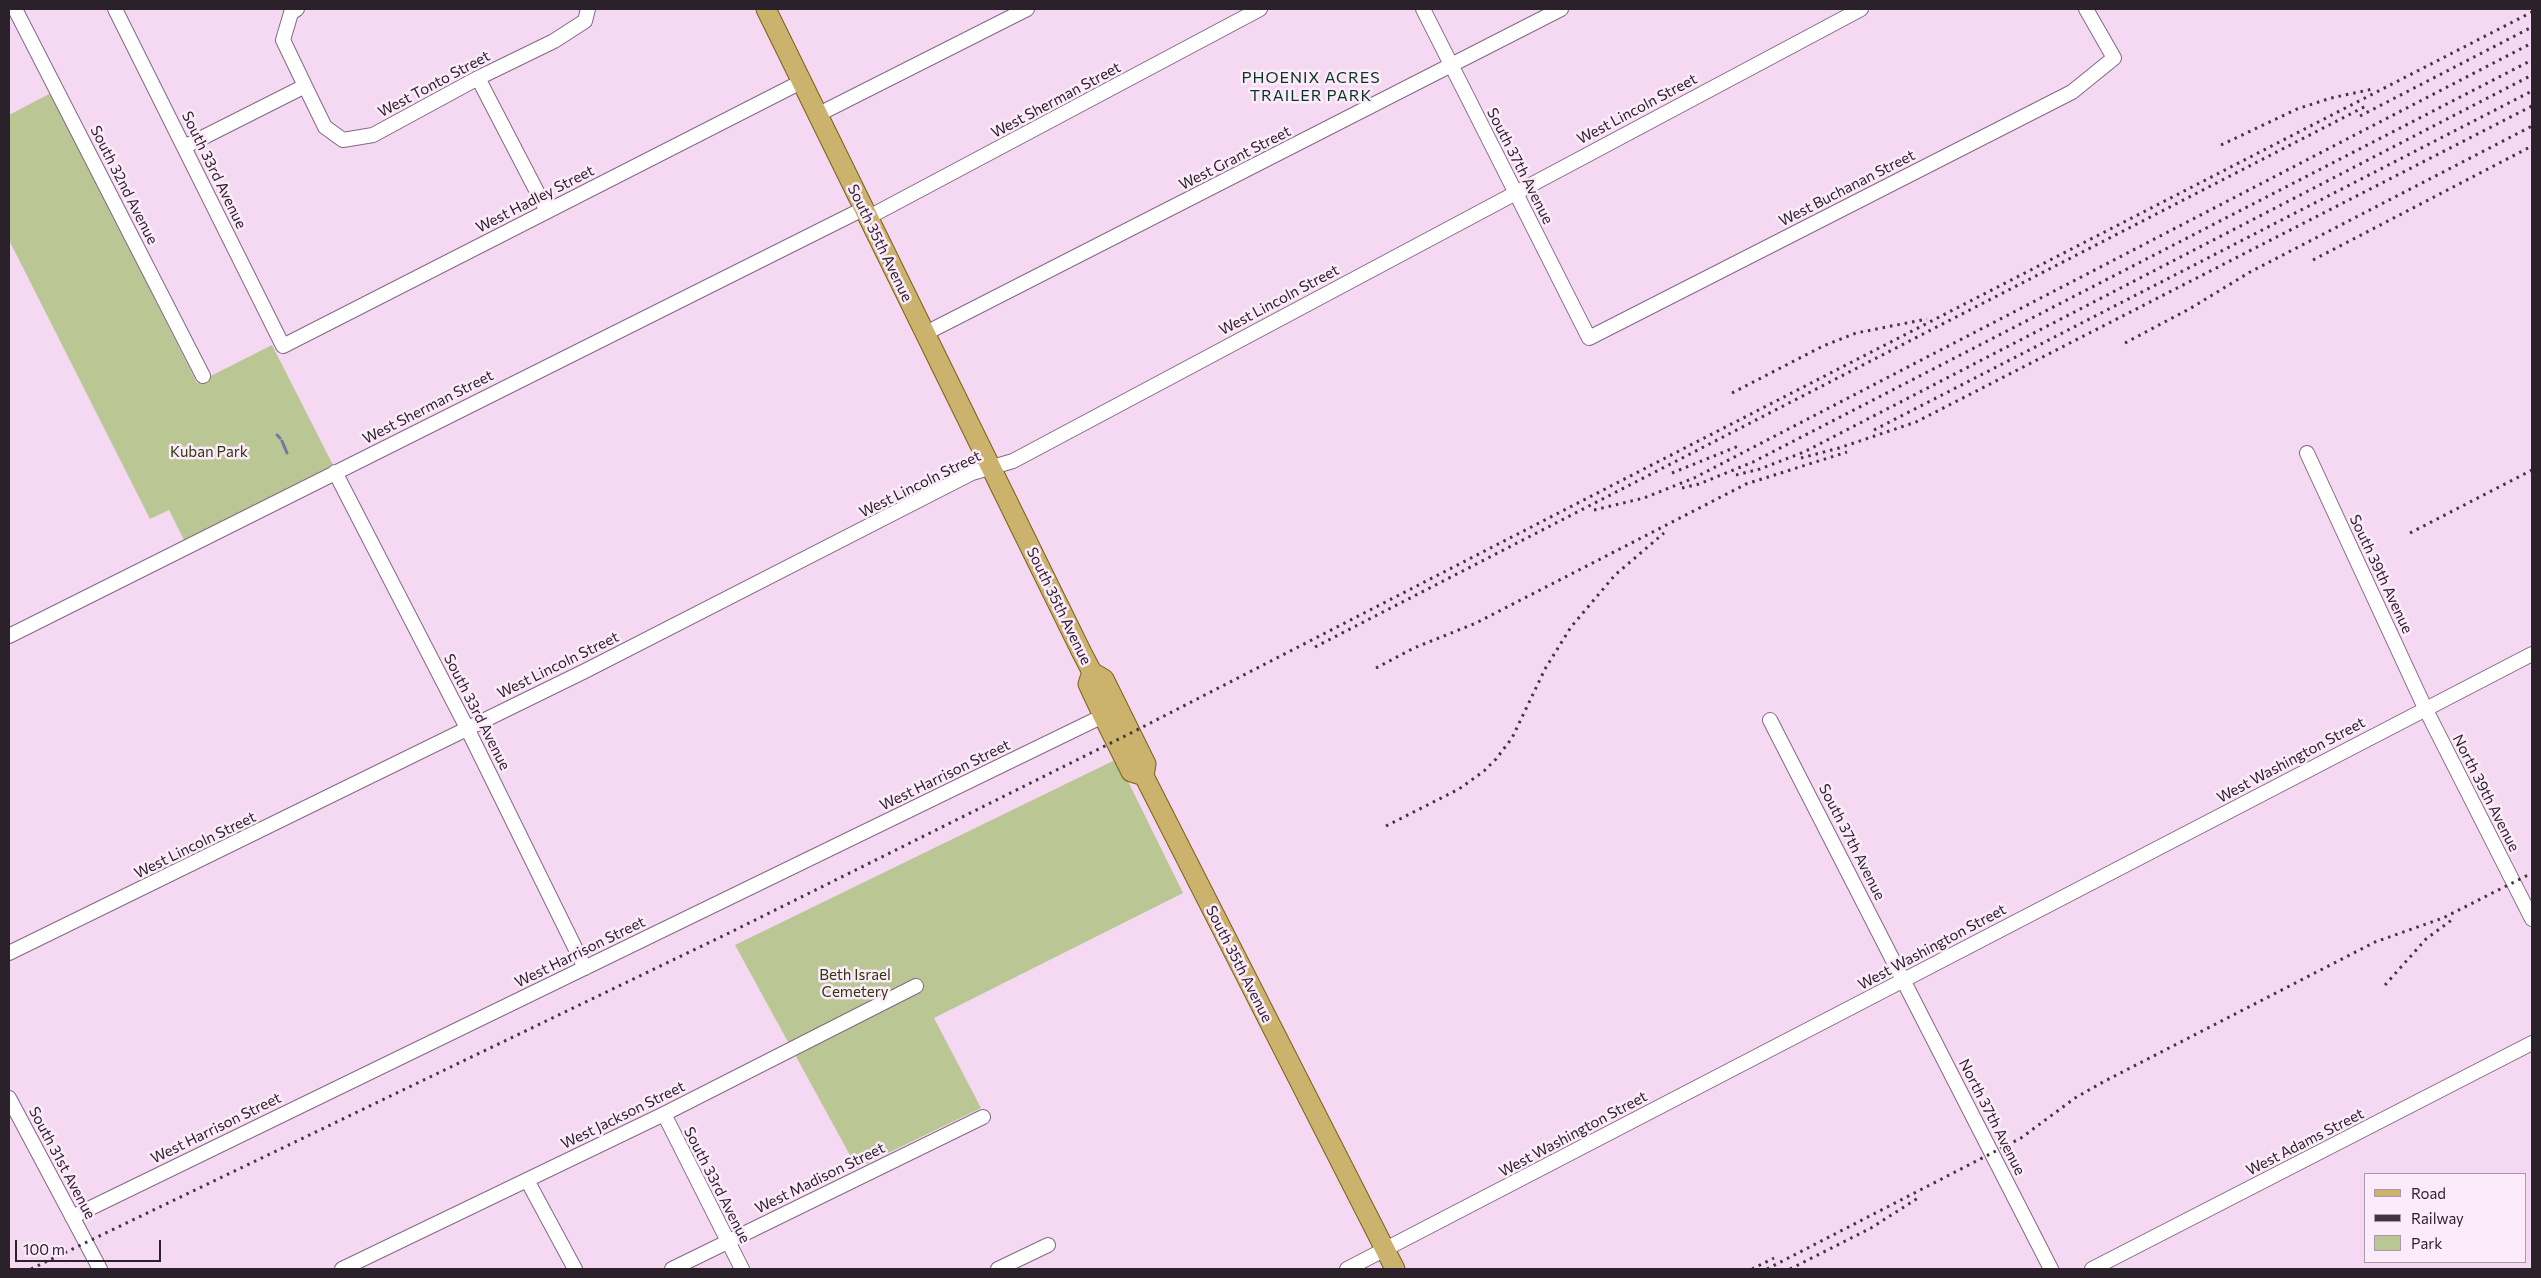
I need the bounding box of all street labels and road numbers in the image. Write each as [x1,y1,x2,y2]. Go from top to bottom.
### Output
street label: West Tonto Street [375,47,493,121]
street label: West Sherman Street [988,58,1124,142]
street label: West Lincoln Street [1574,70,1700,148]
street label: South 37th Avenue [1483,105,1557,227]
street label: South 33rd Avenue [178,108,250,232]
street label: West Grant Street [1176,122,1294,194]
street label: South 32nd Avenue [86,123,162,247]
street label: West Buchanan Street [1776,146,1918,230]
street label: West Hadley Street [473,161,597,237]
street label: South 35th Avenue [844,181,916,305]
street label: West Lincoln Street [1216,261,1342,339]
street label: West Sherman Street [360,366,496,448]
street label: West Lincoln Street [856,447,984,521]
street label: South 39th Avenue [2346,512,2416,636]
street label: South 35th Avenue [1023,544,1095,668]
street label: West Lincoln Street [494,628,622,702]
street label: South 33rd Avenue [440,651,514,773]
street label: West Washington Street [2214,713,2368,807]
street label: North 39th Avenue [2449,731,2523,855]
street label: West Harrison Street [877,736,1013,814]
street label: South 37th Avenue [1815,781,1889,903]
street label: West Lincoln Street [131,808,259,882]
street label: West Washington Street [1855,900,2009,994]
street label: South 35th Avenue [1202,903,1276,1025]
street label: West Harrison Street [512,913,648,991]
street label: North 37th Avenue [1955,1056,2029,1178]
street label: West Jackson Street [558,1077,688,1153]
street label: West Washington Street [1496,1087,1650,1181]
street label: West Harrison Street [148,1089,284,1167]
street label: South 31st Avenue [25,1104,99,1222]
street label: West Adams Street [2243,1105,2367,1179]
street label: South 33rd Avenue [680,1124,754,1246]
street label: West Madison Street [752,1139,888,1217]

